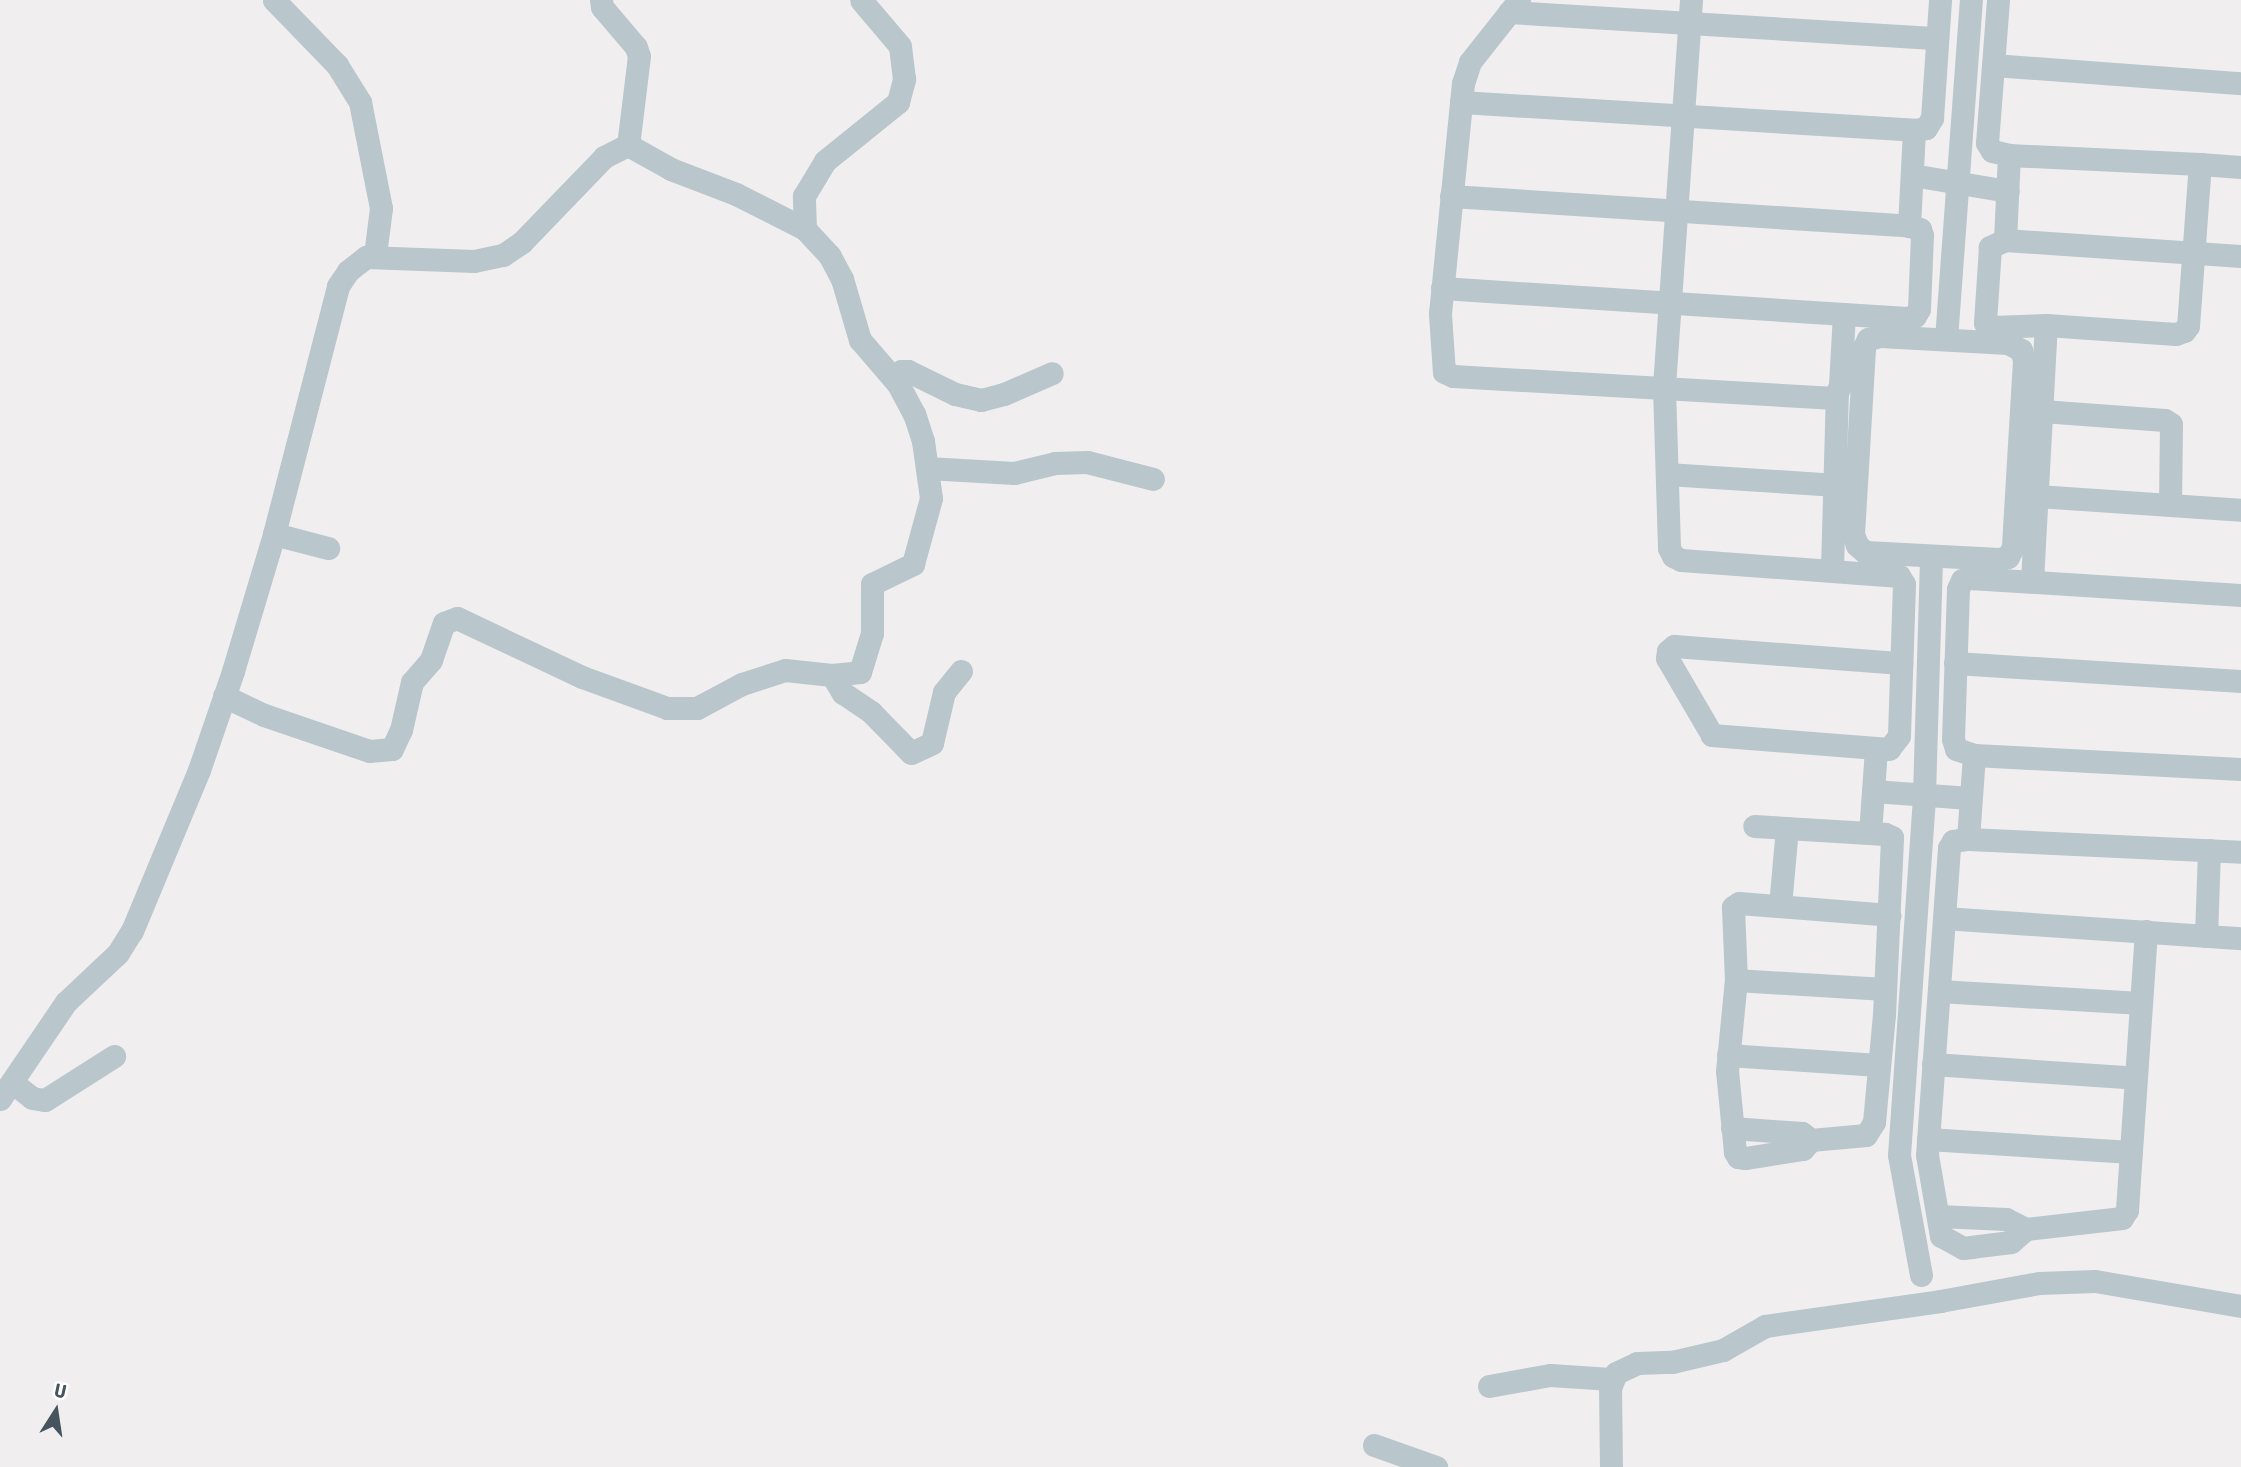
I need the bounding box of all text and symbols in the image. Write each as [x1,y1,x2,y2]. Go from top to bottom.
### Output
north arrow [21,1376,91,1446]
text: U [53,1379,68,1402]

